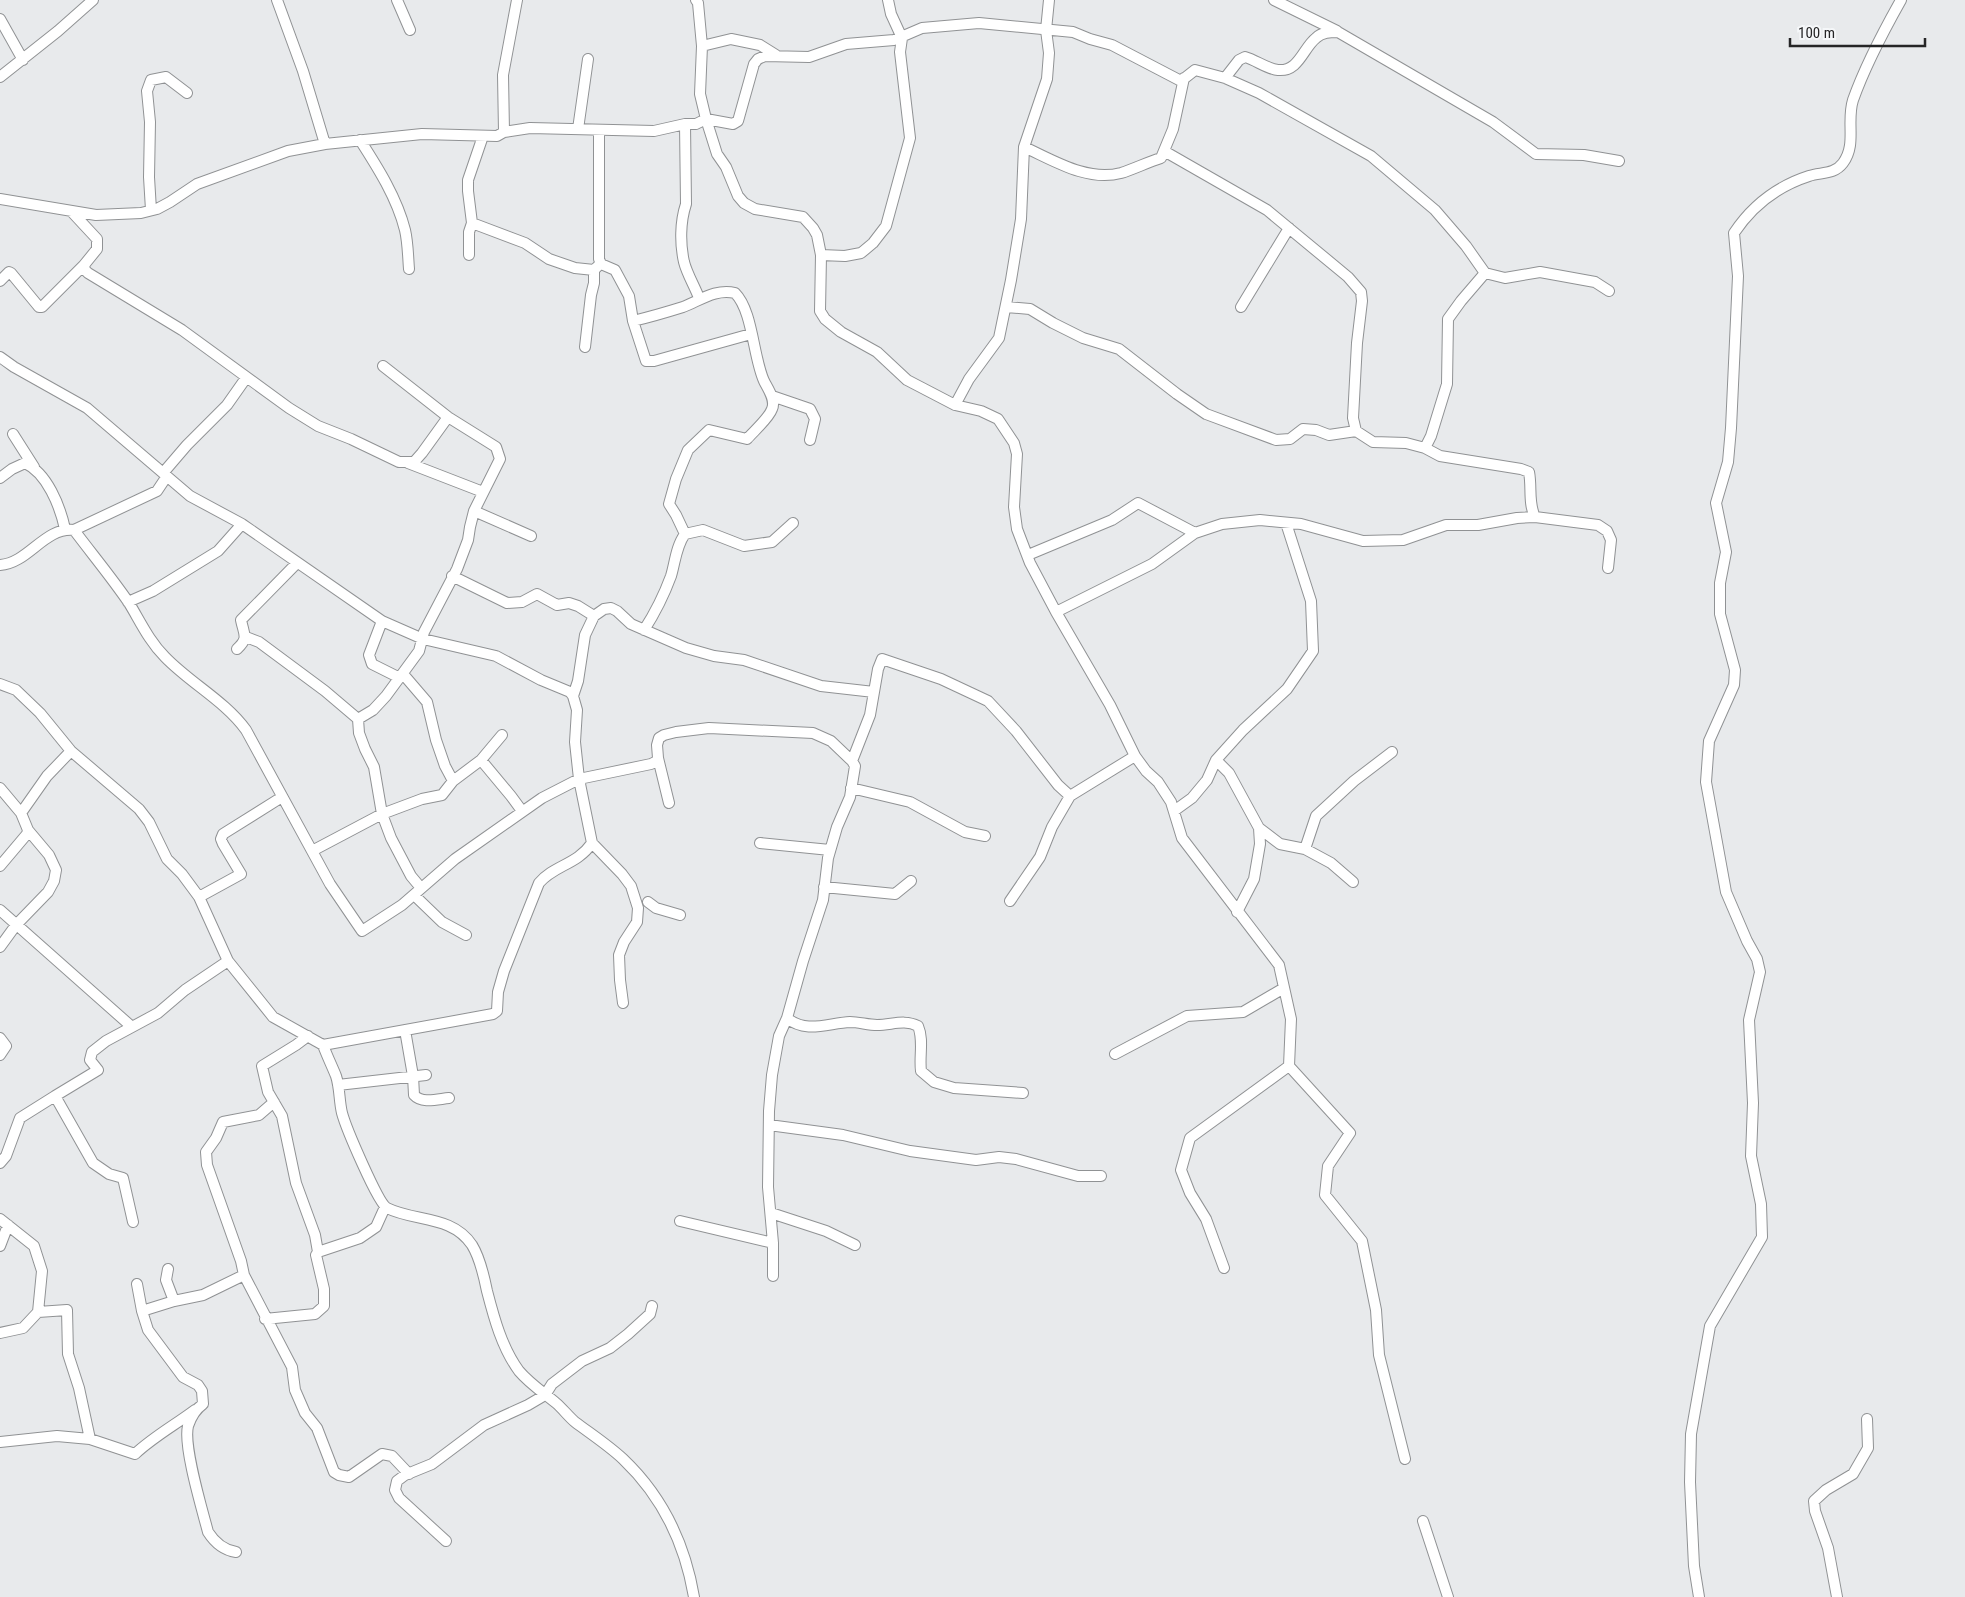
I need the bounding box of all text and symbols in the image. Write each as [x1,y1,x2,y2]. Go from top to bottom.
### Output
scale bar [1790,15,1925,47]
text: 100 m [1798,24,1835,42]

